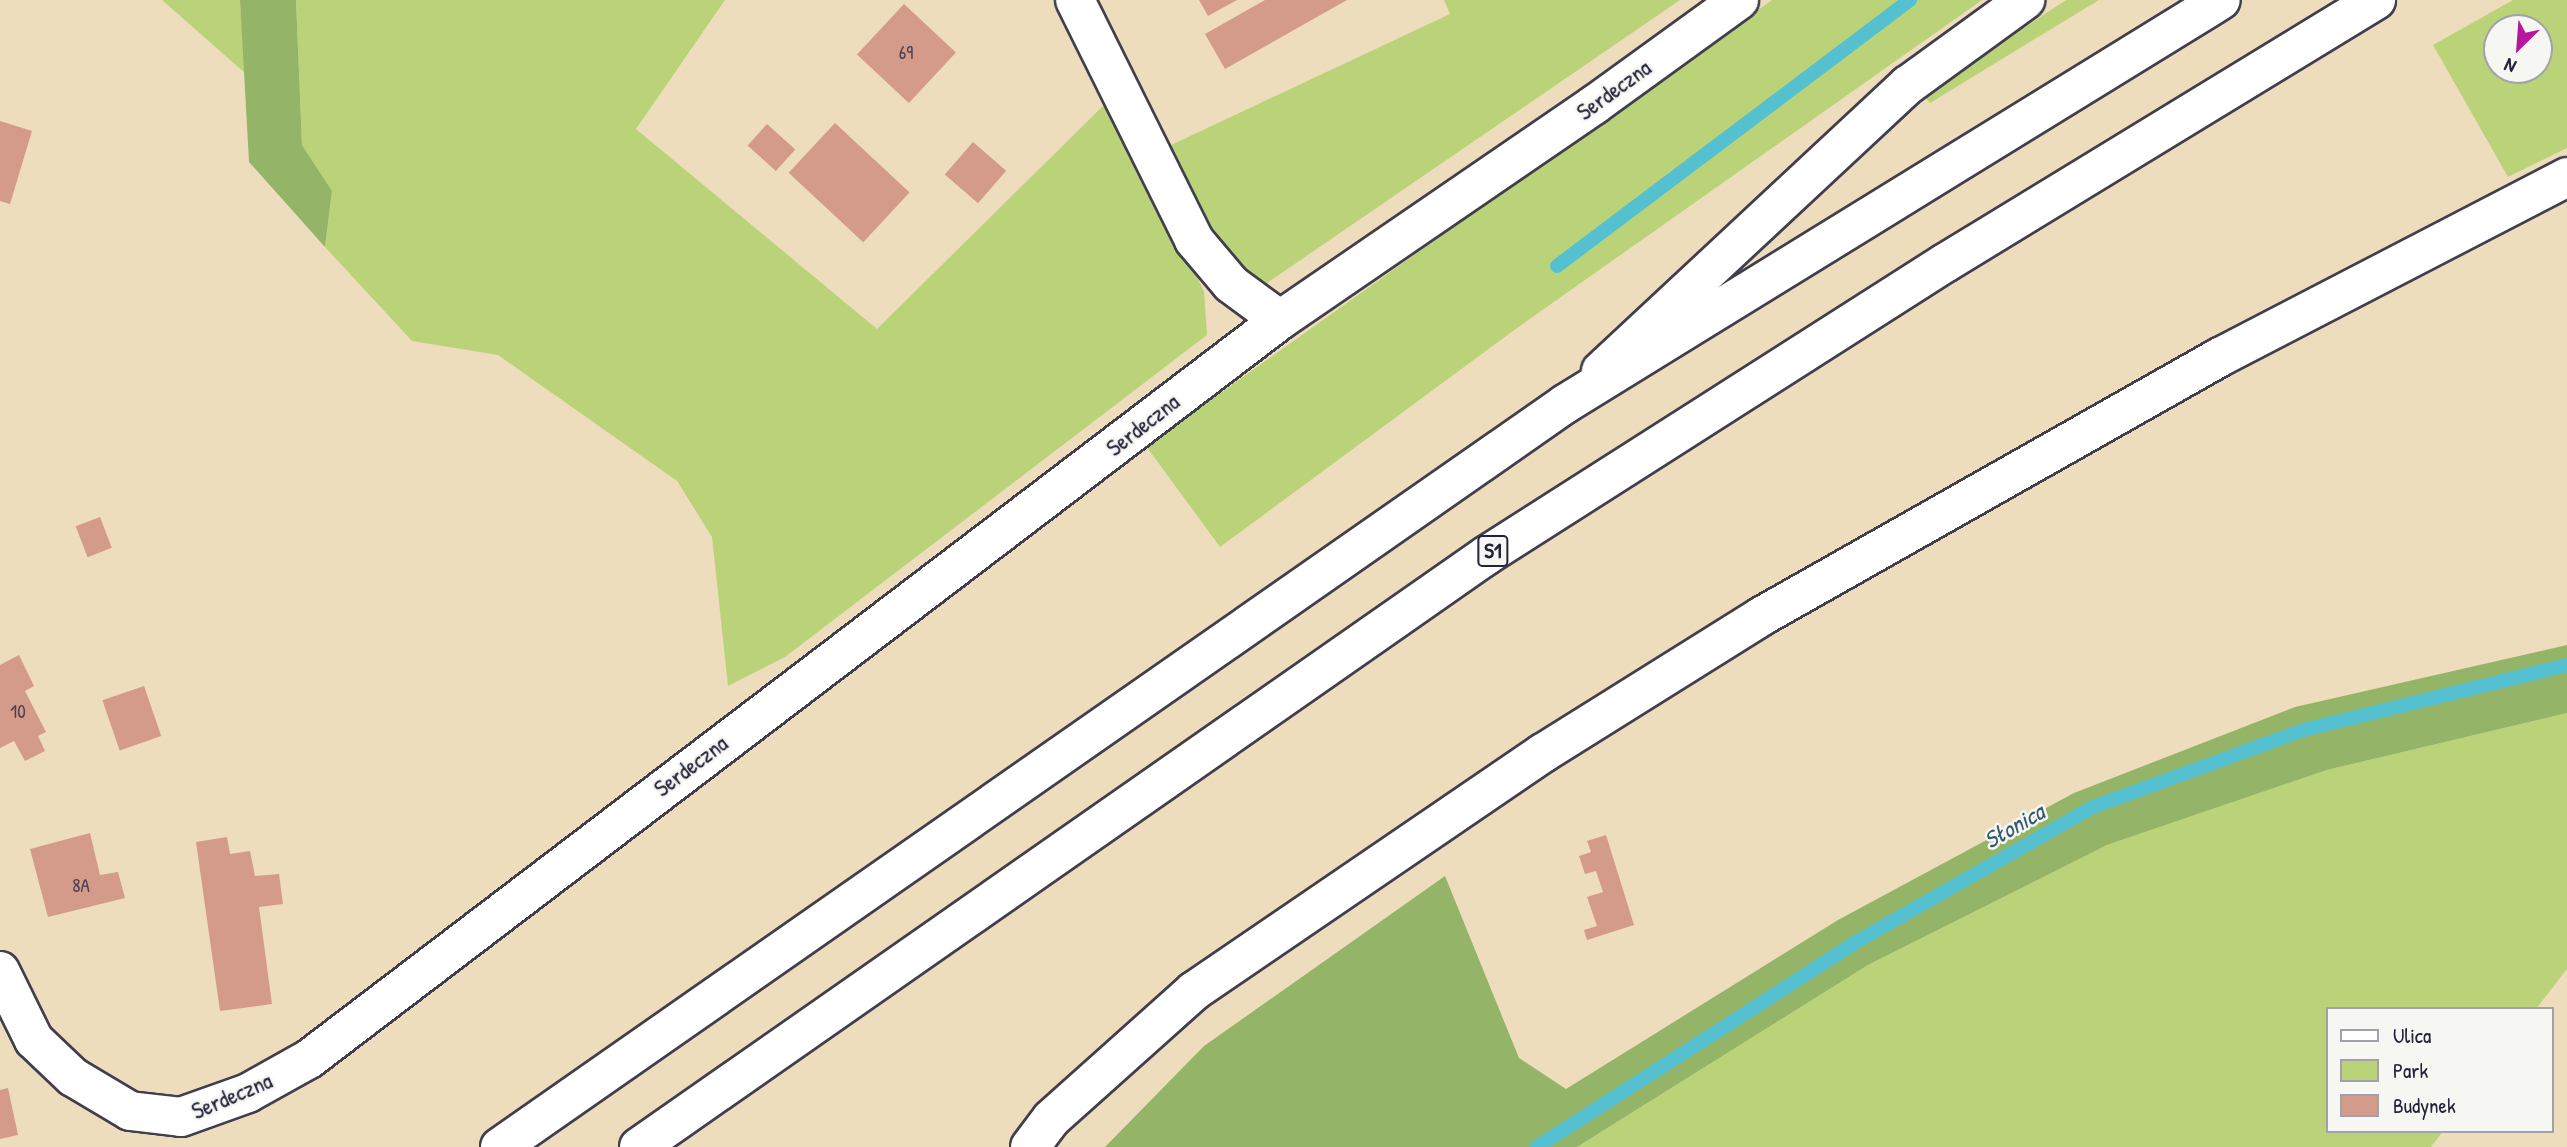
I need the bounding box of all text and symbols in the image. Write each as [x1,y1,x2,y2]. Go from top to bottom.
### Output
north arrow [2483,14,2553,84]
house number: 69 [899,42,913,64]
text: N [2500,52,2520,80]
street label: Serdeczna [1572,54,1656,126]
street label: Serdeczna [1101,388,1185,462]
road number: S1 [1477,534,1509,568]
house number: 10 [10,701,26,723]
street label: Serdeczna [649,729,733,803]
water label: Słonica [1979,797,2049,855]
house number: 8A [72,875,90,897]
legend [2326,1007,2553,1133]
text: Ulica [2393,1021,2431,1050]
text: Park [2393,1056,2428,1085]
street label: Serdeczna [188,1067,276,1125]
text: Budynek [2393,1091,2456,1120]

